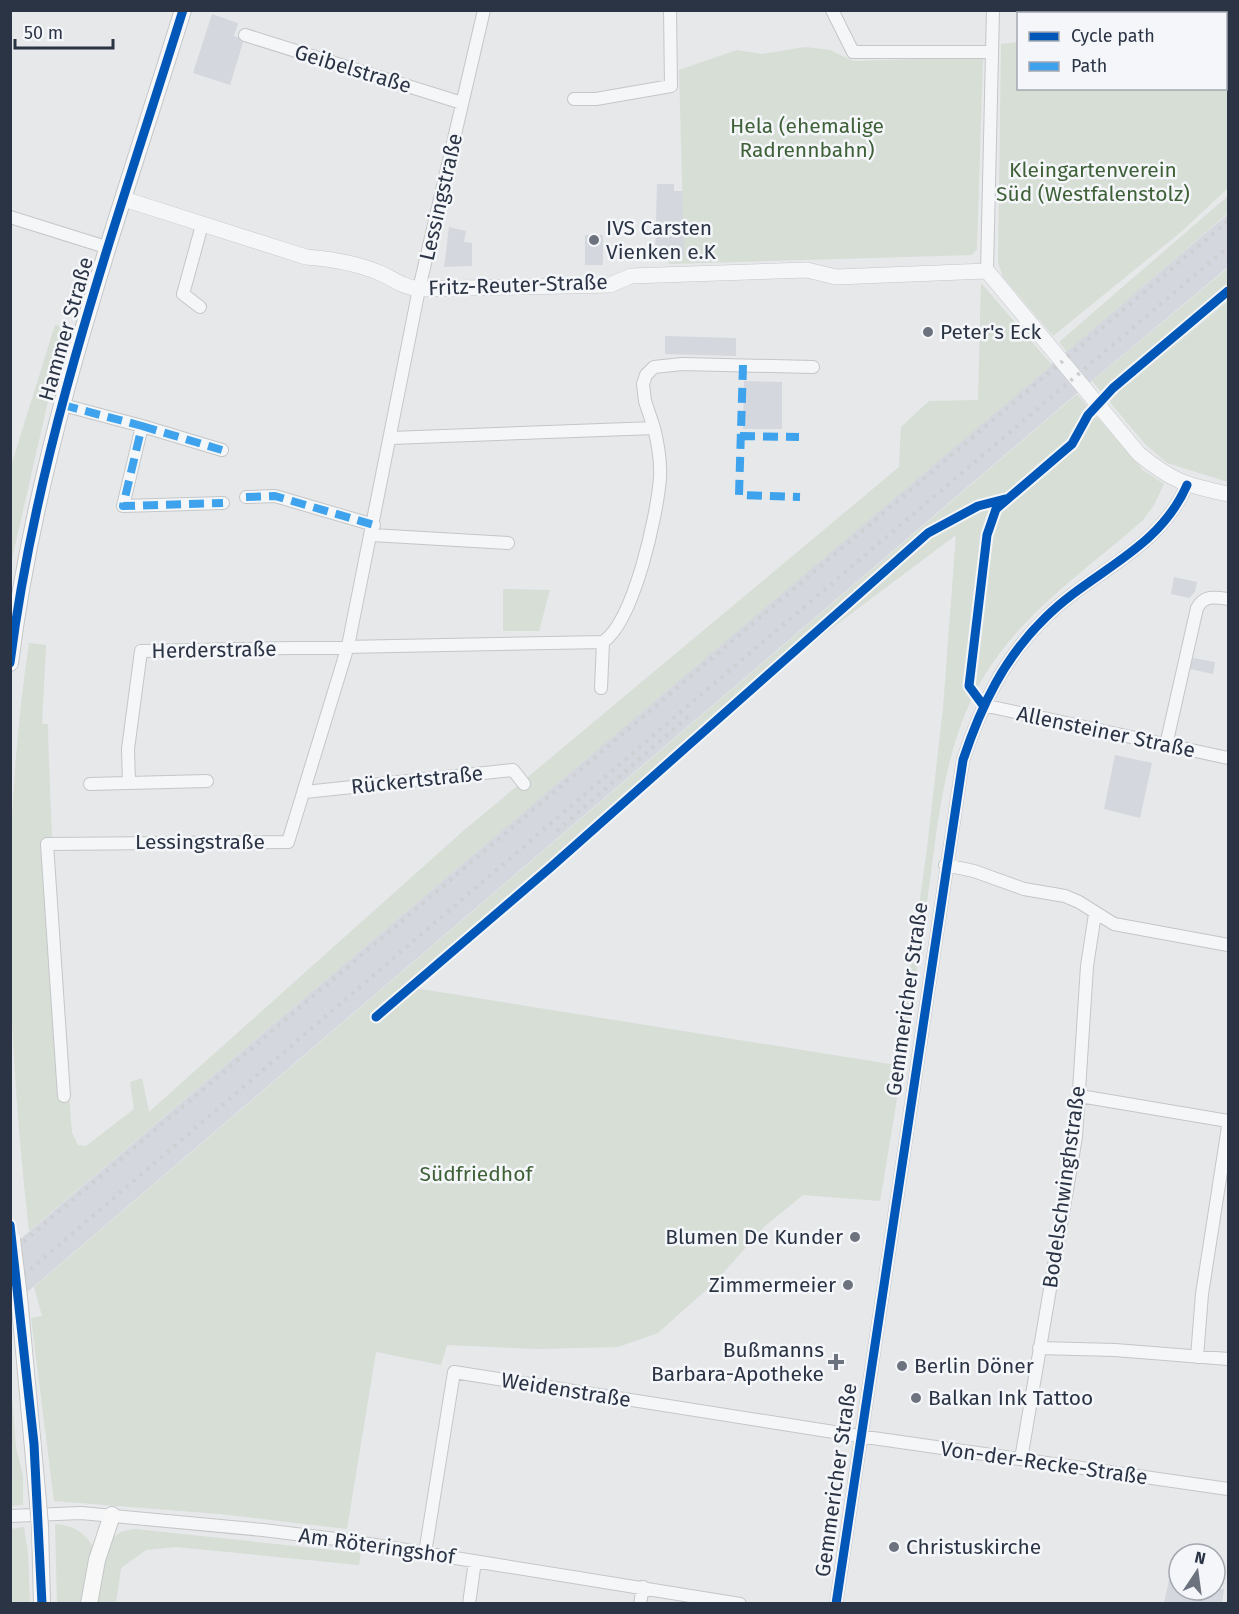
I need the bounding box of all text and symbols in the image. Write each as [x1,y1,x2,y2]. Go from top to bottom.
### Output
scale bar [15,12,112,50]
legend [1017,12,1227,90]
text: 50 m [24,22,63,44]
text: Cycle path [1071,25,1155,47]
street label: Geibelstraße [291,39,415,99]
text: Path [1071,55,1107,77]
park label: Hela (ehemalige Radrennbahn) [730,113,884,163]
street label: Lessingstraße [414,131,468,263]
park label: Kleingartenverein Süd (Westfalenstolz) [996,157,1190,207]
place label: IVS Carsten Vienken e.K [606,215,717,265]
marker: IVS Carsten Vienken e.K [587,233,601,247]
street label: Hammer Straße [33,254,99,404]
street label: Fritz-Reuter-Straße [428,269,608,301]
place label: Peter's Eck [940,319,1042,345]
marker: Peter's Eck [921,325,935,339]
street label: Herderstraße [151,636,277,664]
street label: Allensteiner Straße [1014,700,1198,764]
street label: Rückertstraße [350,760,484,800]
street label: Lessingstraße [135,829,265,855]
street label: Gemmericher Straße [881,900,933,1098]
street label: Bodelschwinghstraße [1037,1084,1091,1290]
park label: Südfriedhof [420,1161,534,1187]
place label: Blumen De Kunder [665,1224,843,1250]
marker: Blumen De Kunder [848,1230,862,1244]
place label: Zimmermeier [709,1272,836,1298]
marker: Zimmermeier [841,1278,855,1292]
place label: Bußmanns Barbara-Apotheke [651,1337,824,1387]
place label: Berlin Döner [914,1353,1034,1379]
marker: Bußmanns Barbara-Apotheke [829,1355,843,1369]
marker: Berlin Döner [895,1359,909,1373]
street label: Weidenstraße [499,1367,633,1413]
street label: Gemmericher Straße [810,1381,862,1579]
place label: Balkan Ink Tattoo [928,1385,1093,1411]
marker: Balkan Ink Tattoo [909,1391,923,1405]
street label: Von-der-Recke-Straße [939,1436,1149,1490]
street label: Am Röteringshof [297,1522,459,1570]
place label: Christuskirche [906,1534,1041,1560]
marker: Christuskirche [887,1540,901,1554]
north arrow [1167,1542,1227,1602]
text: N [1193,1547,1208,1568]

